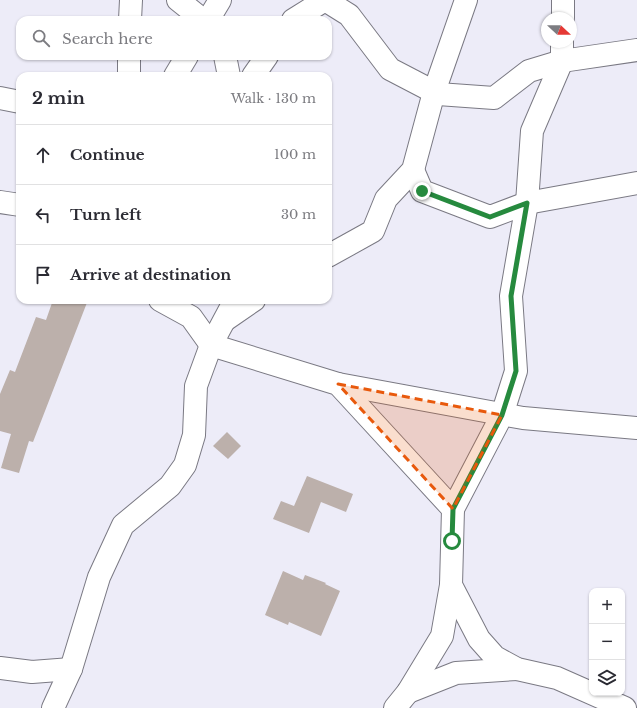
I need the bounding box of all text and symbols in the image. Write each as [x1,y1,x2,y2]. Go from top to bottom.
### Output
north arrow [541,12,577,48]
search box [16,16,332,60]
icon: search [30,27,52,49]
text: Search here [62,29,153,48]
text: 2 min [32,88,85,109]
text: Walk · 130 m [231,90,316,107]
icon: ahead [32,144,54,166]
text: Continue [70,145,145,164]
text: 100 m [274,146,316,163]
route end [413,182,431,200]
icon: left [32,204,54,226]
text: Turn left [70,205,141,224]
text: 30 m [281,206,316,223]
icon: arrive [32,264,54,286]
text: Arrive at destination [70,265,231,284]
route start [443,532,461,550]
map controls [589,588,625,696]
button: + [589,588,625,624]
button: − [589,624,625,660]
button: layers [589,660,625,696]

